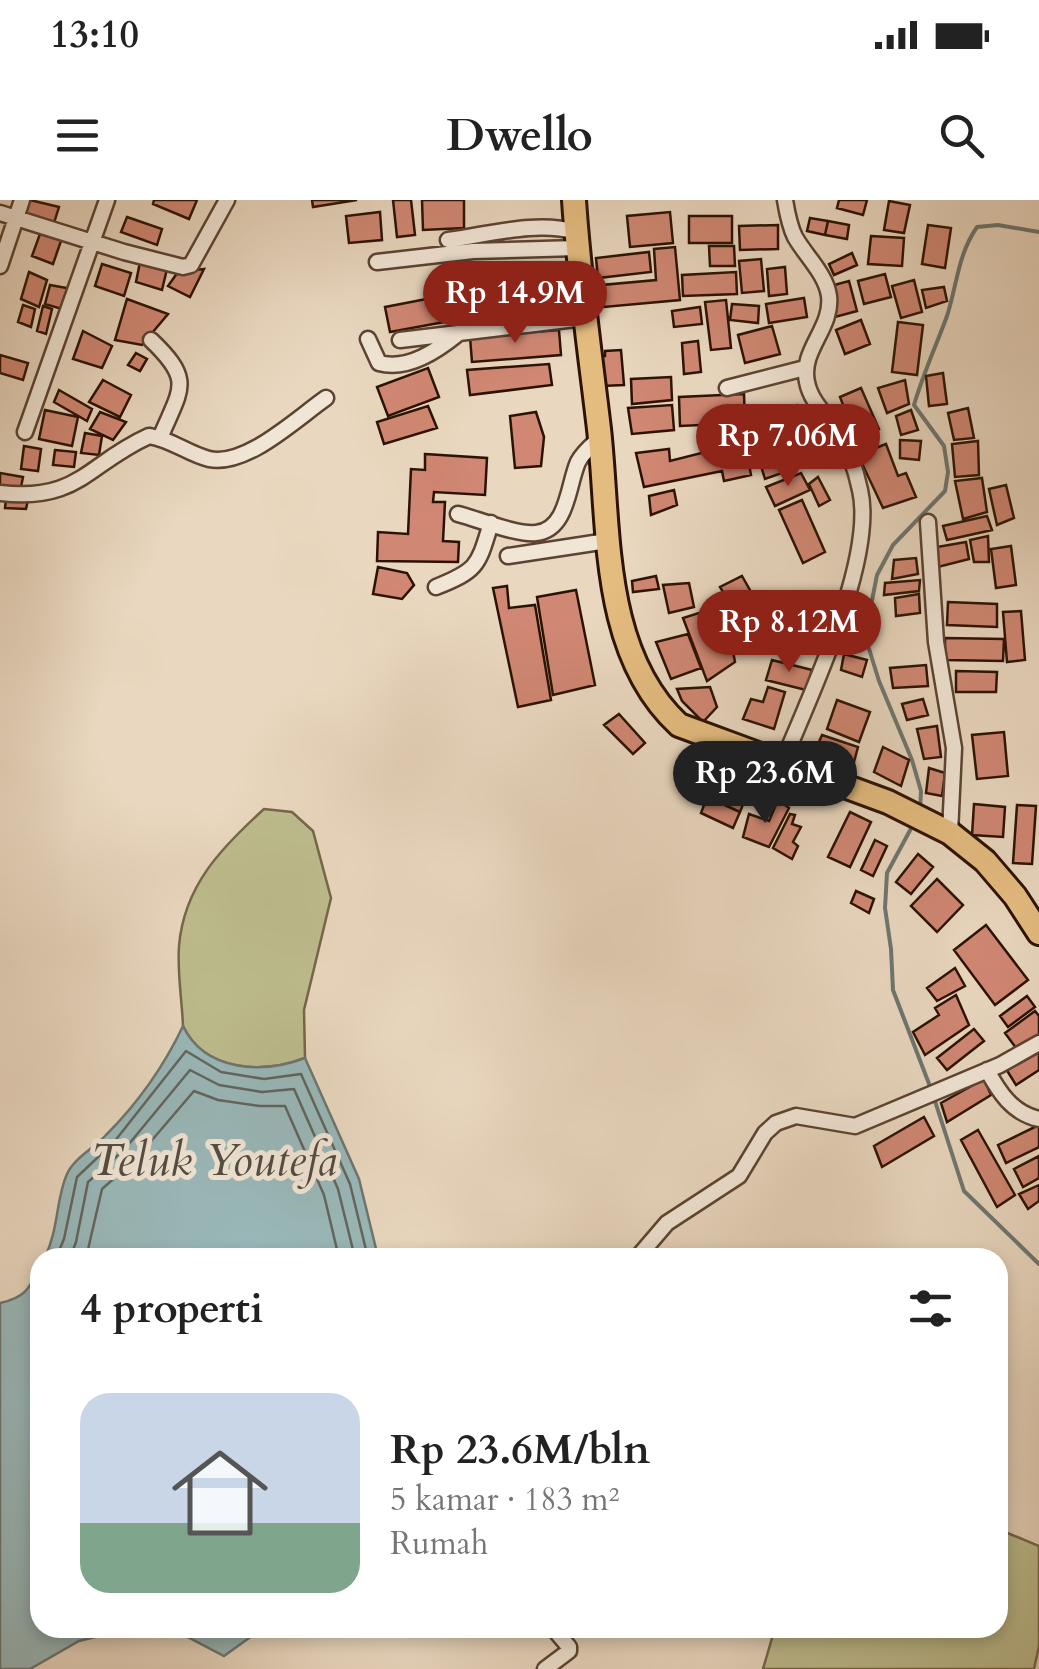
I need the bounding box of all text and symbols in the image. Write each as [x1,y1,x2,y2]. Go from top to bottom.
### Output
text: 13:10 [50,9,139,61]
text: Dwello [446,105,593,166]
icon: menu [50,108,105,163]
icon: search [934,108,989,163]
pin: Rp 14.9M [412,261,618,346]
text: Rp 14.9M [445,271,585,315]
pin: Rp 7.06M [685,404,891,489]
text: Rp 7.06M [718,414,858,458]
pin: Rp 8.12M [686,590,892,675]
text: Rp 8.12M [719,600,859,644]
pin: Rp 23.6M [662,741,868,826]
text: Rp 23.6M [695,751,835,795]
water label: Teluk Youtefa [91,1130,337,1191]
text: 4 properti [80,1280,263,1337]
icon: filters [903,1281,958,1336]
text: Rp 23.6M/bln [390,1421,650,1478]
icon: home [160,1433,280,1553]
text: 5 kamar · 183 m² [390,1478,619,1522]
text: Rumah [390,1522,488,1566]

